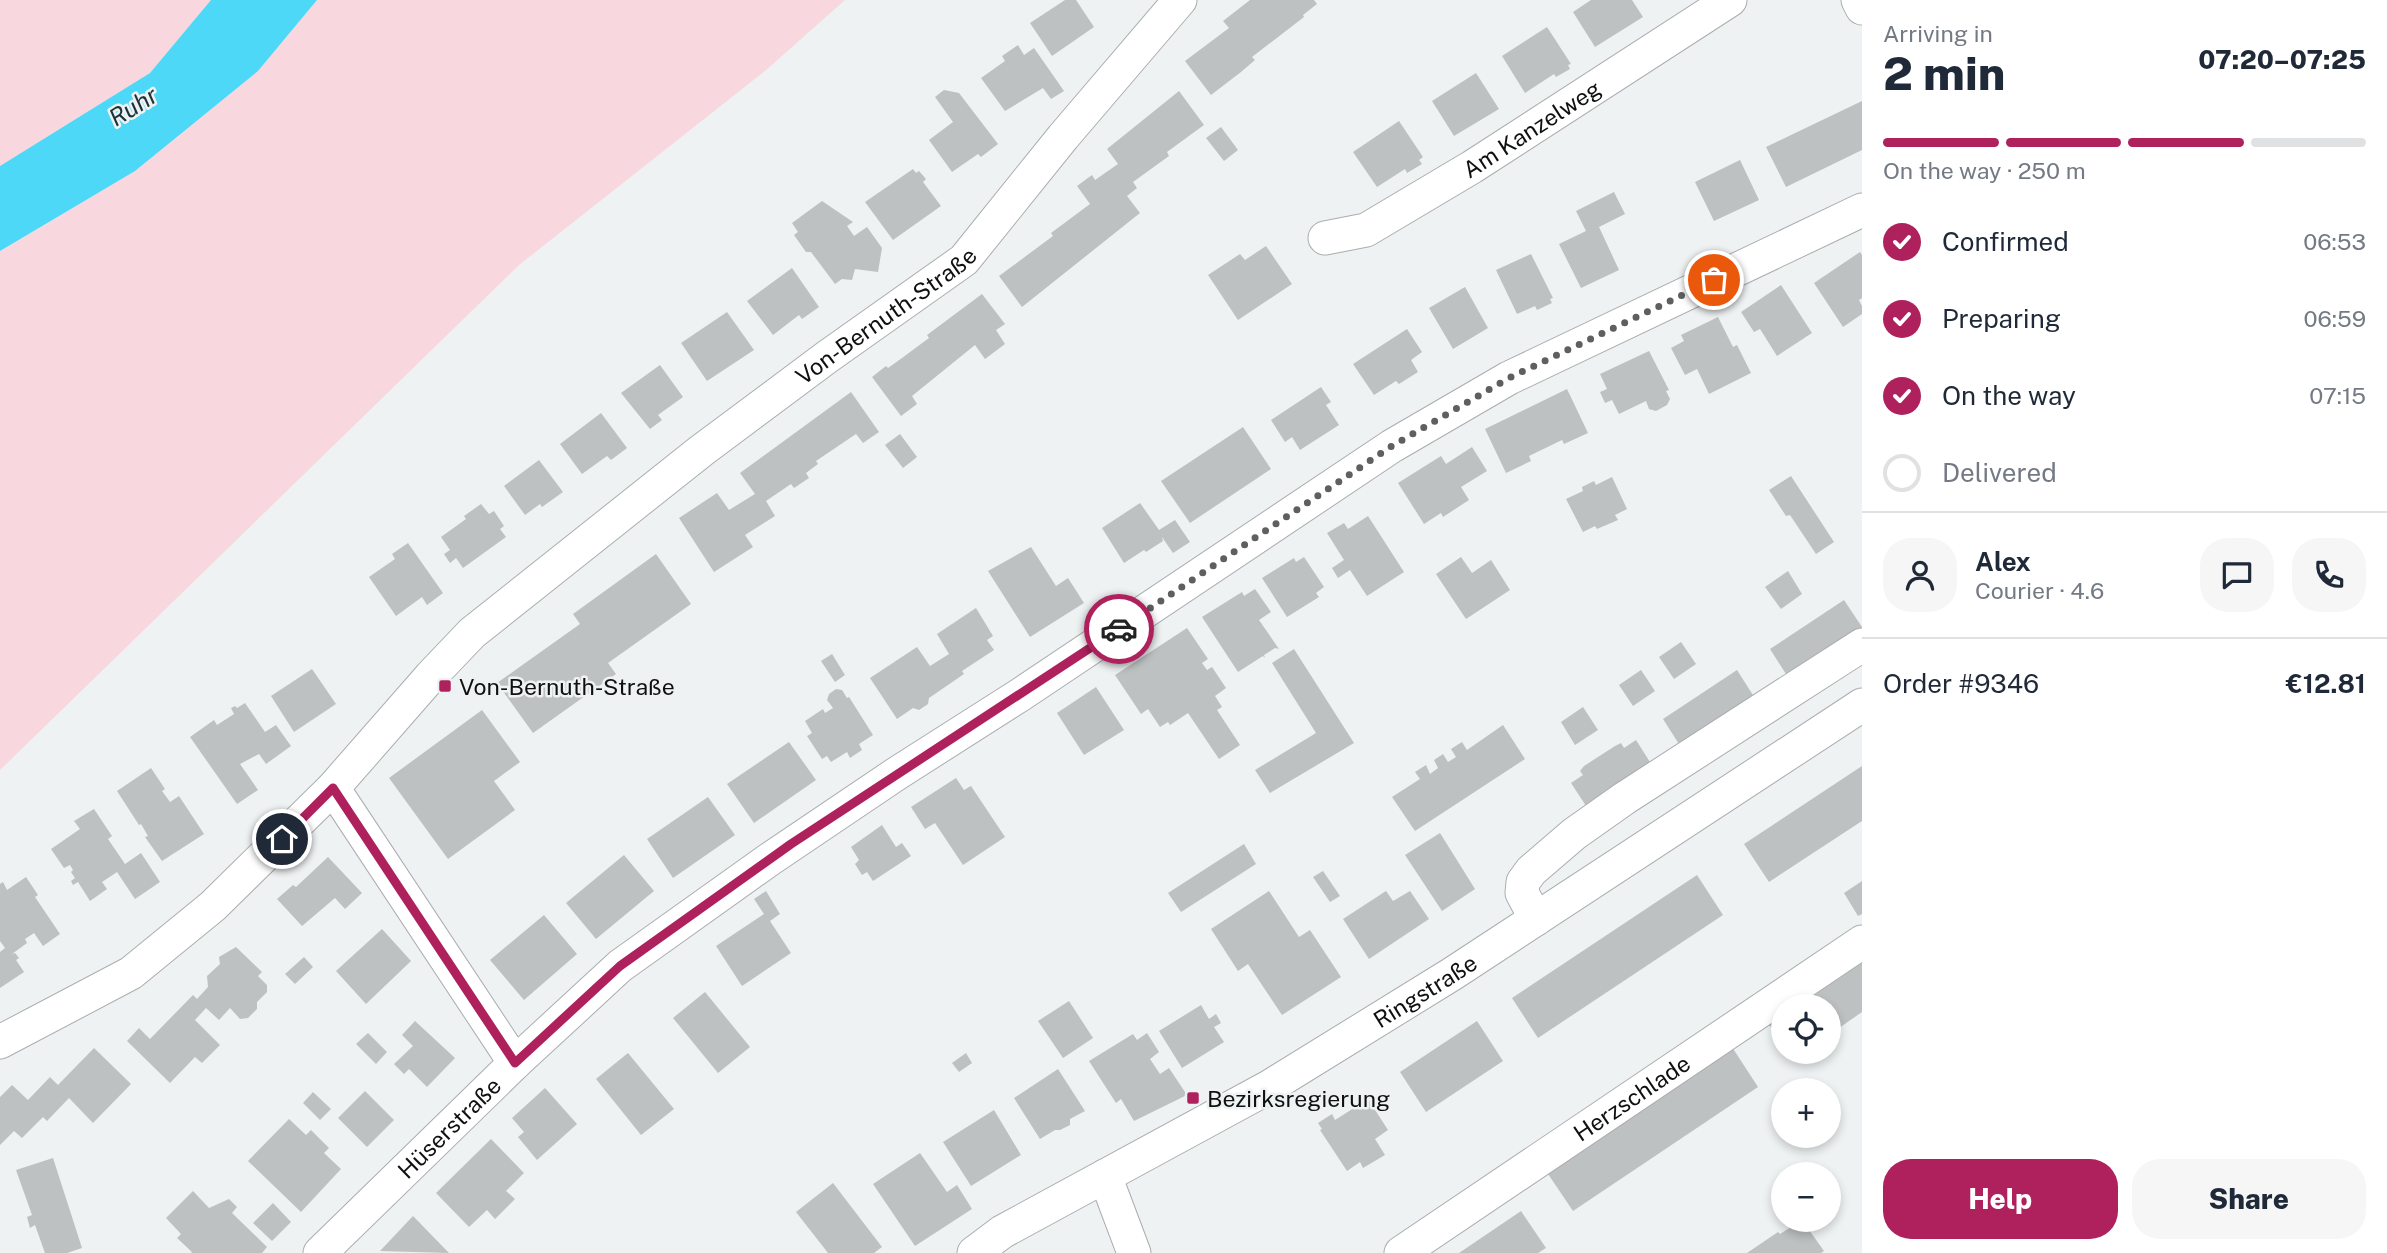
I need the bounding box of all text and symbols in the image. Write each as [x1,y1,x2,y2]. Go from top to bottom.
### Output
text: Arriving in [1883,20,1993,47]
text: 07:20–07:25 [2198,44,2366,75]
text: 2 min [1883,46,2005,100]
street label: Am Kanzelweg [1458,74,1606,183]
water label: Ruhr [104,80,163,132]
text: On the way · 250 m [1883,157,2086,184]
icon: check [1883,223,1921,261]
text: Confirmed [1942,226,2069,257]
text: 06:53 [2303,228,2366,255]
street label: Von-Bernuth-Straße [790,242,982,389]
pin [1684,250,1744,310]
icon: bag [1695,261,1733,299]
icon: check [1883,300,1921,338]
text: Preparing [1942,303,2061,334]
text: 06:59 [2303,305,2366,332]
icon: check [1883,377,1921,415]
text: On the way [1942,380,2076,411]
text: 07:15 [2309,382,2366,409]
text: Delivered [1942,457,2057,488]
button: person [1883,538,1957,612]
button: chat [2200,538,2274,612]
button: phone [2292,538,2366,612]
text: Alex [1975,546,2031,577]
text: Courier · 4.6 [1975,577,2104,604]
courier [1084,594,1154,664]
icon: car [1100,610,1138,648]
text: Order #9346 [1883,668,2039,699]
text: €12.81 [2286,668,2366,699]
place label: Von-Bernuth-Straße [459,673,675,700]
marker: Von-Bernuth-Straße [437,678,453,694]
pin [252,809,312,869]
icon: home [263,820,301,858]
street label: Ringstraße [1368,948,1482,1033]
map controls [1771,994,1841,1232]
button: locate [1771,994,1841,1064]
street label: Herzschlade [1568,1049,1695,1146]
street label: Hüserstraße [392,1071,506,1183]
button: + [1771,1078,1841,1148]
place label: Bezirksregierung [1207,1085,1390,1112]
marker: Bezirksregierung [1185,1090,1201,1106]
button: Help [1883,1159,2118,1239]
button: Share [2132,1159,2366,1239]
button: − [1771,1162,1841,1232]

